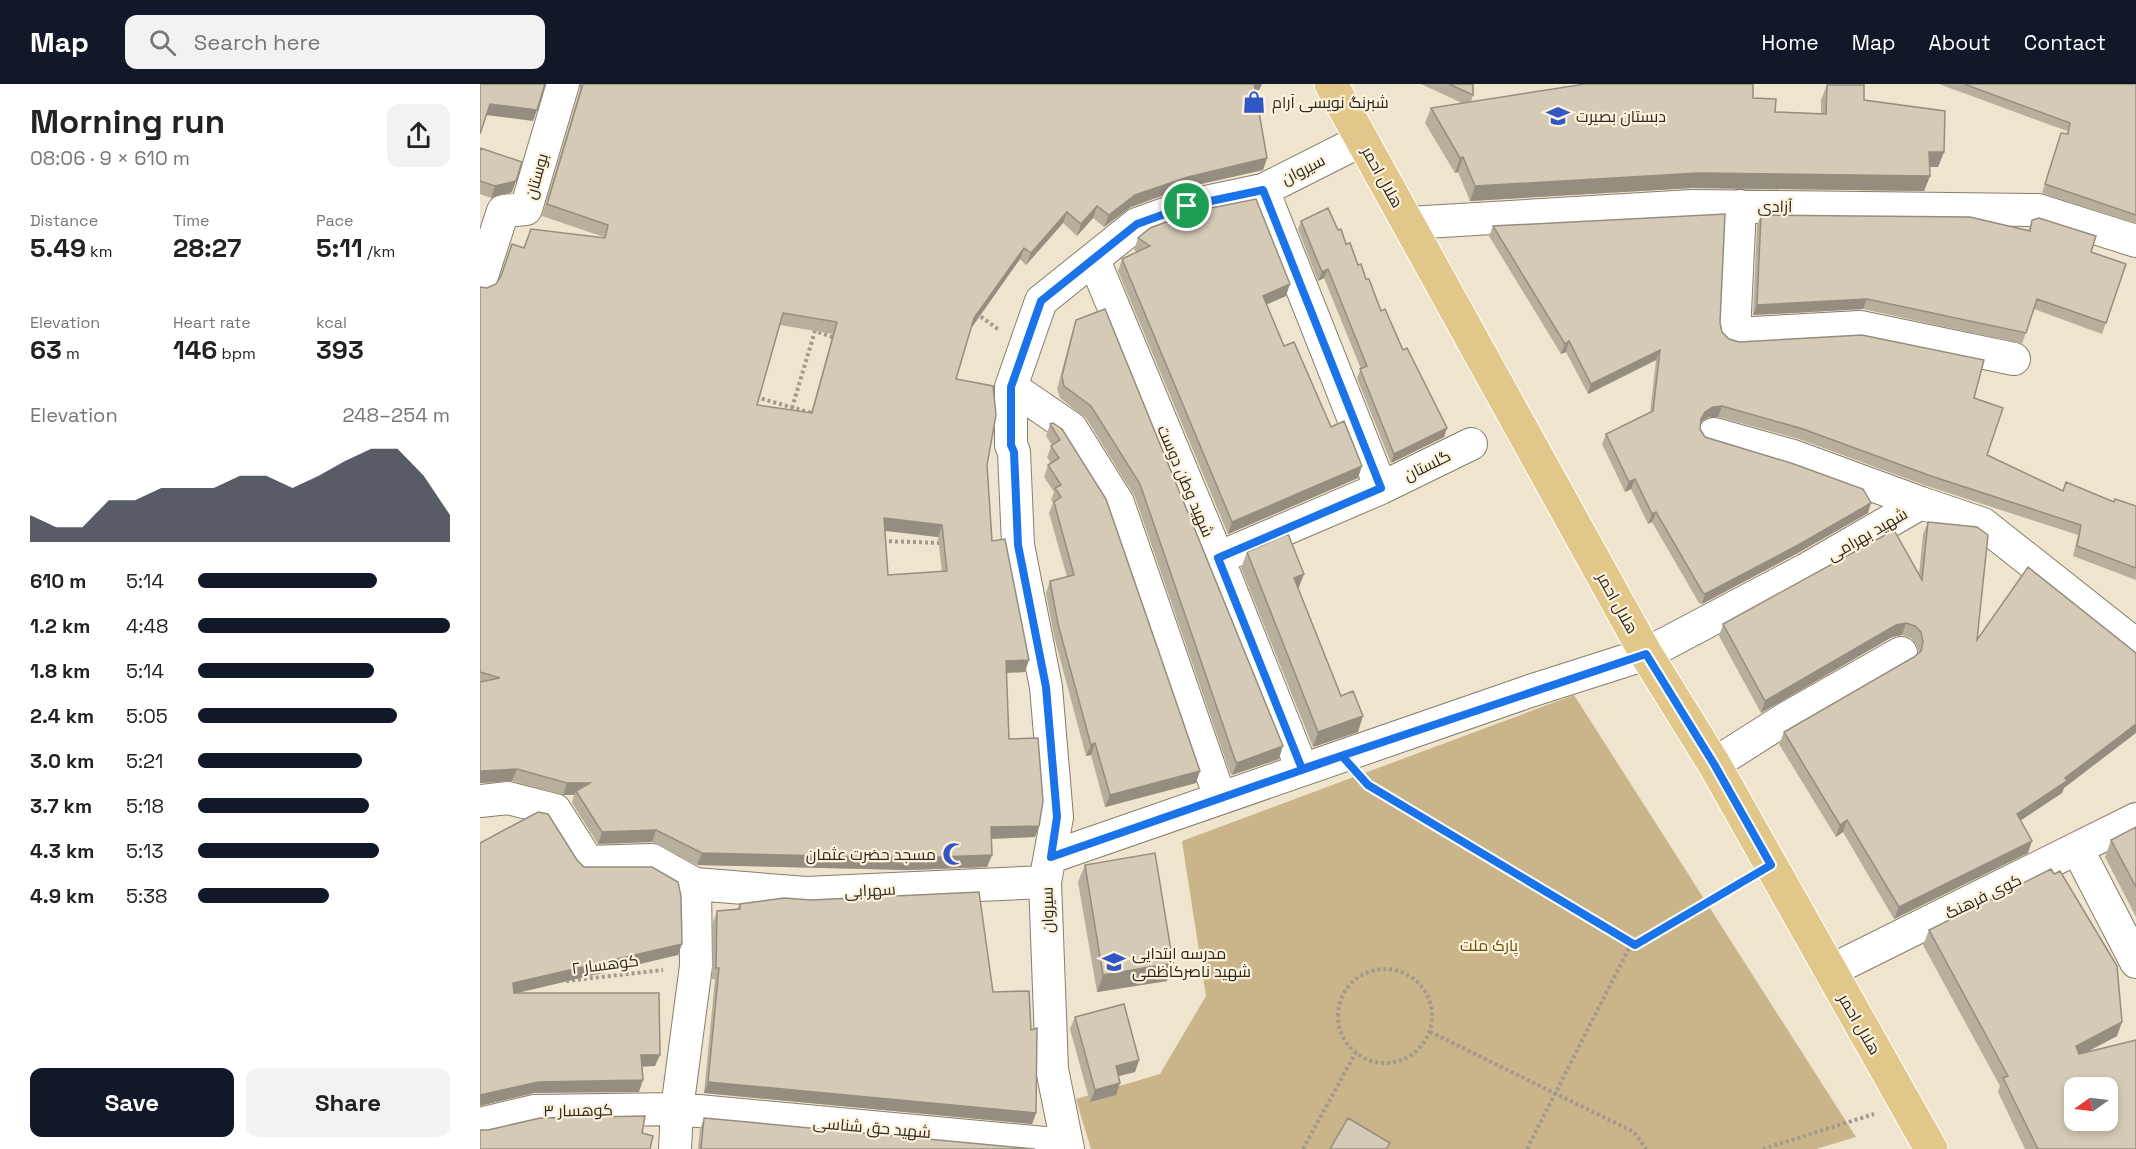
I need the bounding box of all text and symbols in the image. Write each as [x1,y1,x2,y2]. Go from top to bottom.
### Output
search box [125,15,545,69]
text: Map [30,24,89,60]
icon: search [146,26,179,59]
text: Search here [194,28,321,56]
text: Home [1761,29,1819,56]
text: Map [1852,29,1896,56]
text: About [1929,29,1991,56]
text: Contact [2024,29,2106,56]
shop icon: شبرنگ نویسی آرام [1241,89,1267,115]
place label: شبرنگ نویسی آرام [1272,92,1389,114]
text: Morning run [30,101,225,143]
school or university icon: دبستان بصیرت [1545,103,1571,129]
button: share [387,104,450,167]
place label: دبستان بصیرت [1576,106,1666,127]
street label: هلال احمر [1357,142,1408,212]
text: 08:06 · 9 × 610 m [30,145,190,171]
street label: سیروان [1278,150,1329,189]
street label: بوستان [520,151,553,202]
pin [1161,180,1212,231]
icon: arrive [1170,189,1203,222]
street label: آزادی [1757,196,1793,217]
text: Distance [30,210,98,231]
text: Time [173,210,209,231]
text: Pace [316,210,353,231]
text: 5.49 [30,231,86,265]
text: 28:27 [173,231,241,265]
text: 5:11 [316,231,363,265]
text: km [86,241,112,262]
text: /km [363,241,395,262]
text: Elevation [30,312,100,333]
text: Heart rate [173,312,251,333]
text: kcal [316,312,347,333]
text: 63 [30,333,62,367]
text: 146 [173,333,217,367]
text: 393 [316,333,364,367]
text: m [62,343,80,364]
text: bpm [217,343,256,364]
text: Elevation [30,402,118,428]
text: 248–254 m [343,402,450,428]
street label: شهید وطن دوست [1152,422,1219,540]
street label: گلستان [1400,445,1454,486]
street label: شهید بهرامی [1823,503,1911,566]
text: 610 m [30,568,86,594]
text: 5:14 [126,568,164,594]
street label: هلال احمر [1592,568,1643,638]
text: 1.2 km [30,613,90,639]
text: 4:48 [126,613,169,639]
text: 1.8 km [30,658,90,684]
text: 5:14 [126,658,164,684]
text: 2.4 km [30,703,94,729]
text: 5:05 [126,703,168,729]
text: 3.0 km [30,748,94,774]
text: 5:21 [126,748,163,774]
text: 3.7 km [30,793,92,819]
text: 5:18 [126,793,164,819]
text: 4.3 km [30,838,94,864]
text: 5:13 [126,838,163,864]
mosque icon: مسجد حضرت عثمان [941,841,967,867]
place label: مسجد حضرت عثمان [806,844,936,865]
street label: کوی فرهنگ [1941,869,2025,924]
street label: سهرابی [844,879,896,902]
text: 4.9 km [30,883,94,909]
text: 5:38 [126,883,168,909]
street label: سیروان [1037,887,1058,933]
park label: پارک ملت [1460,935,1519,957]
place label: مدرسه ابتدایی شهید ناصرکاظمی [1132,943,1251,982]
school or university icon: مدرسه ابتدایی شهید ناصرکاظمی [1101,949,1127,975]
street label: کوهسار ۲ [570,950,640,979]
street label: هلال احمر [1833,989,1885,1059]
button: Save [30,1068,234,1137]
button: Share [246,1068,450,1137]
north arrow [2064,1077,2118,1131]
map controls [2064,1077,2118,1131]
street label: کوهسار ۳ [543,1099,613,1122]
street label: شهید حق شناسی [812,1112,932,1143]

